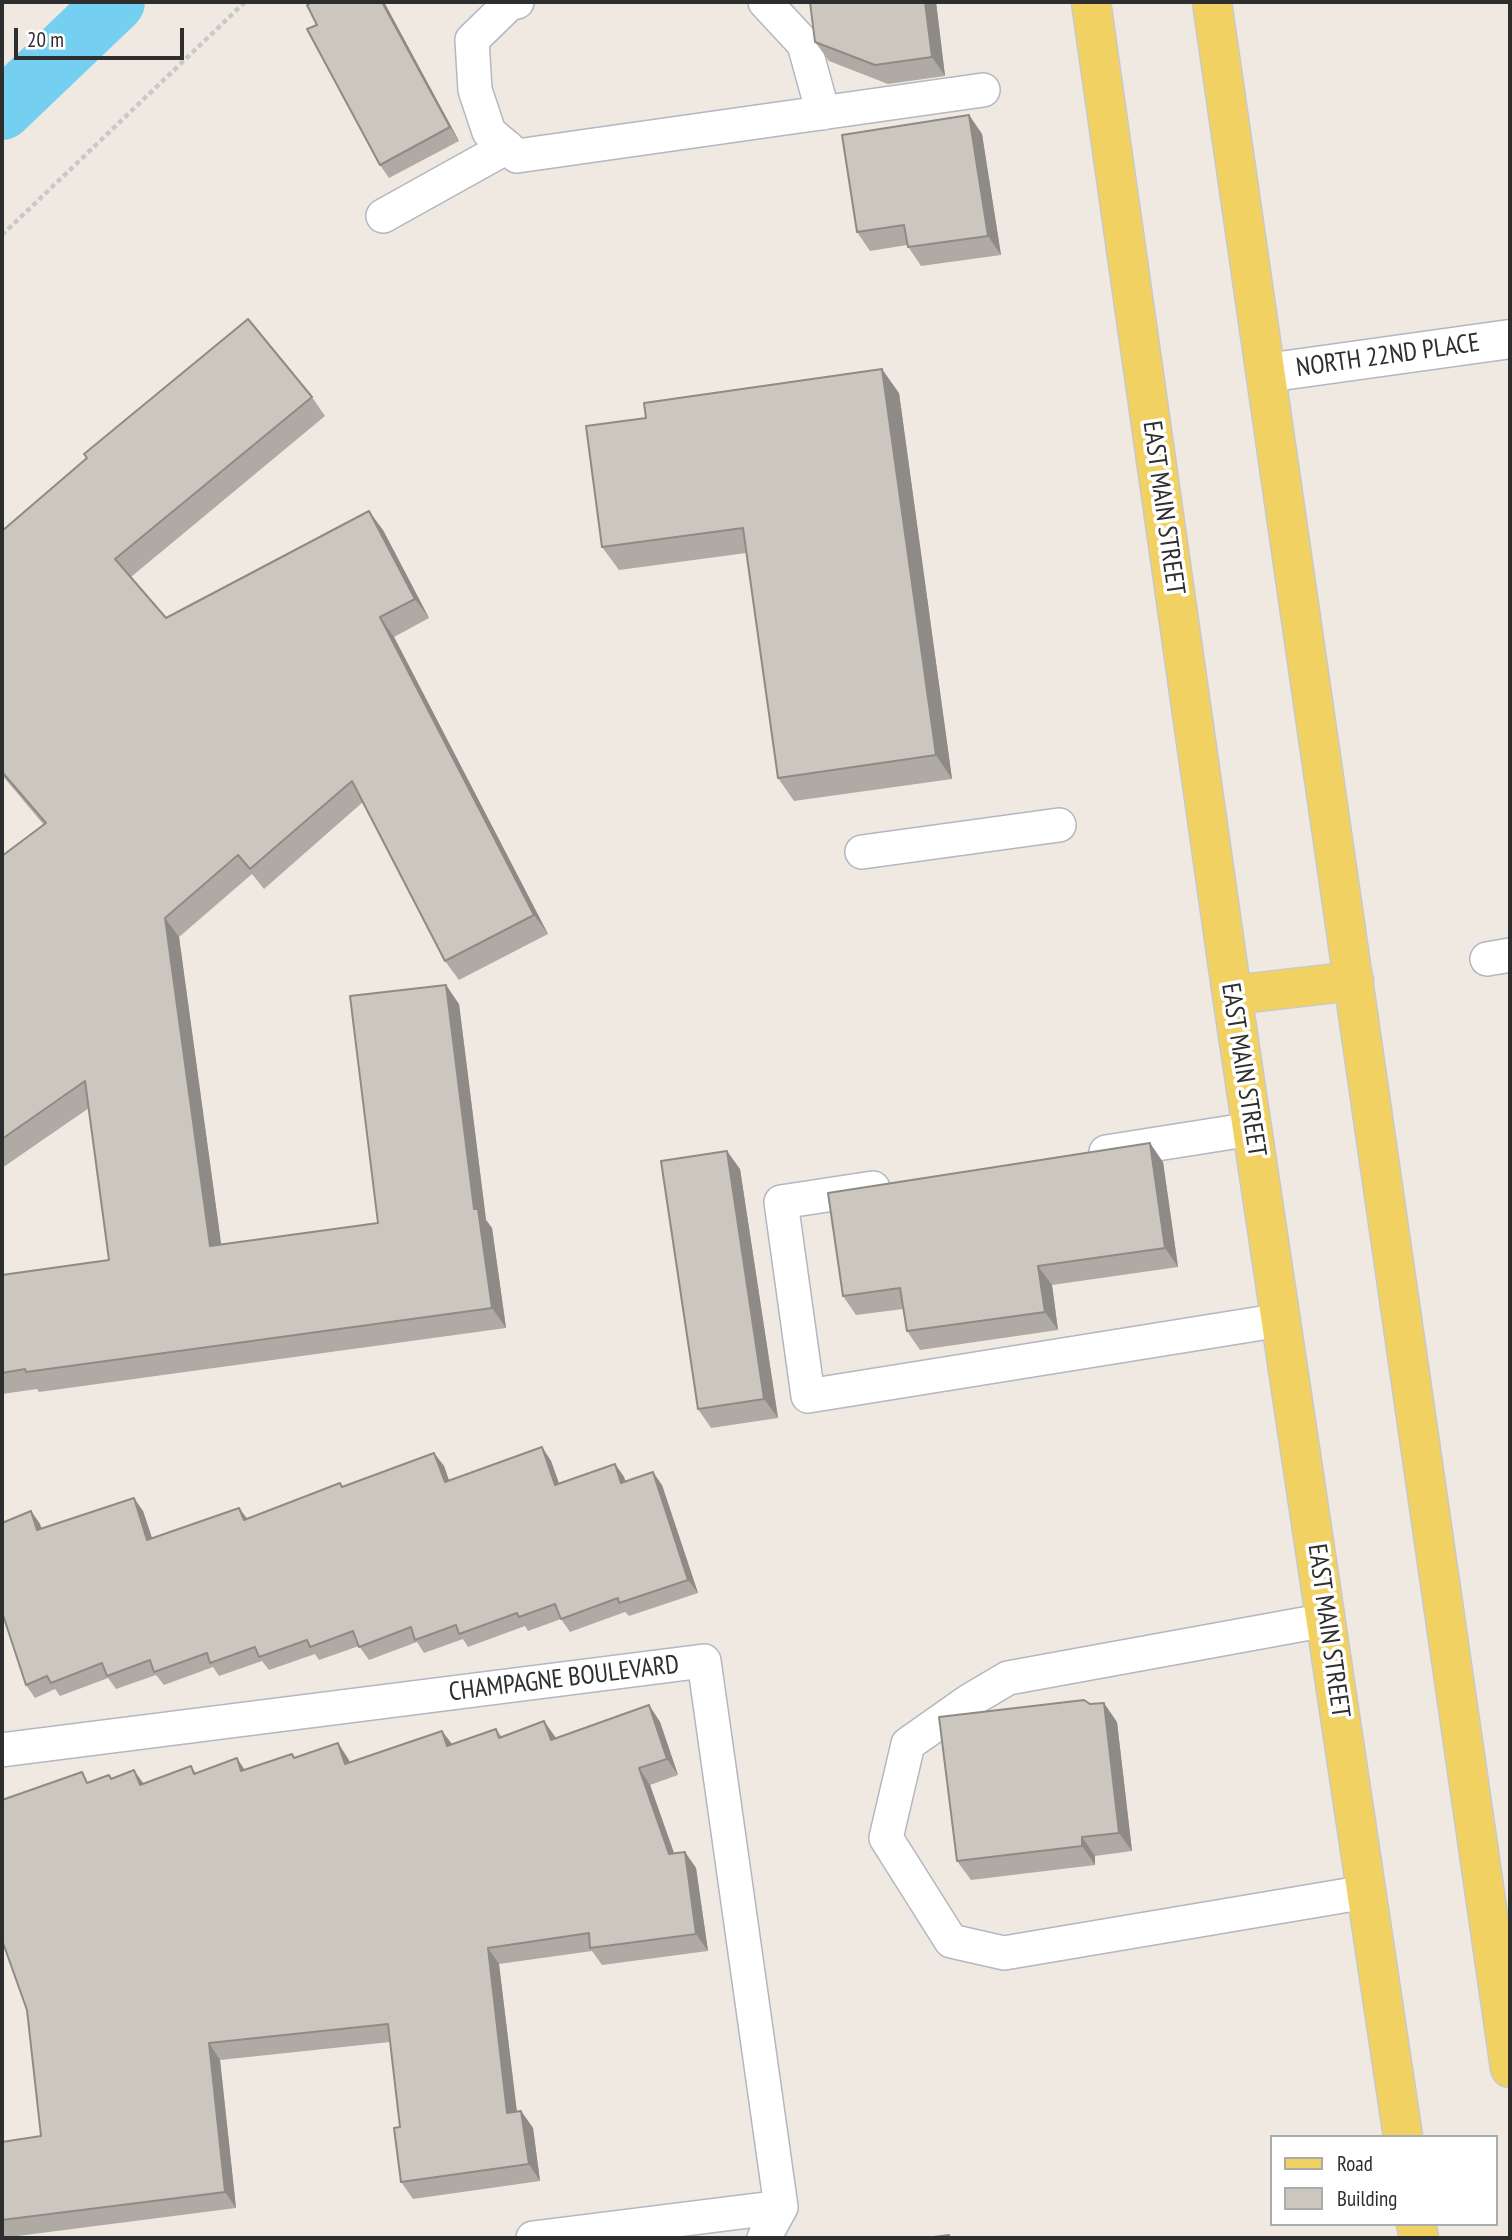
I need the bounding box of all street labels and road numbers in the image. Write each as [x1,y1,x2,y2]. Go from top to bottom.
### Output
street label: NORTH 22ND PLACE [1294,328,1482,384]
street label: EAST MAIN STREET [1135,419,1191,597]
street label: EAST MAIN STREET [1214,981,1272,1159]
street label: EAST MAIN STREET [1300,1542,1356,1720]
street label: CHAMPAGNE BOULEVARD [447,1649,681,1709]

